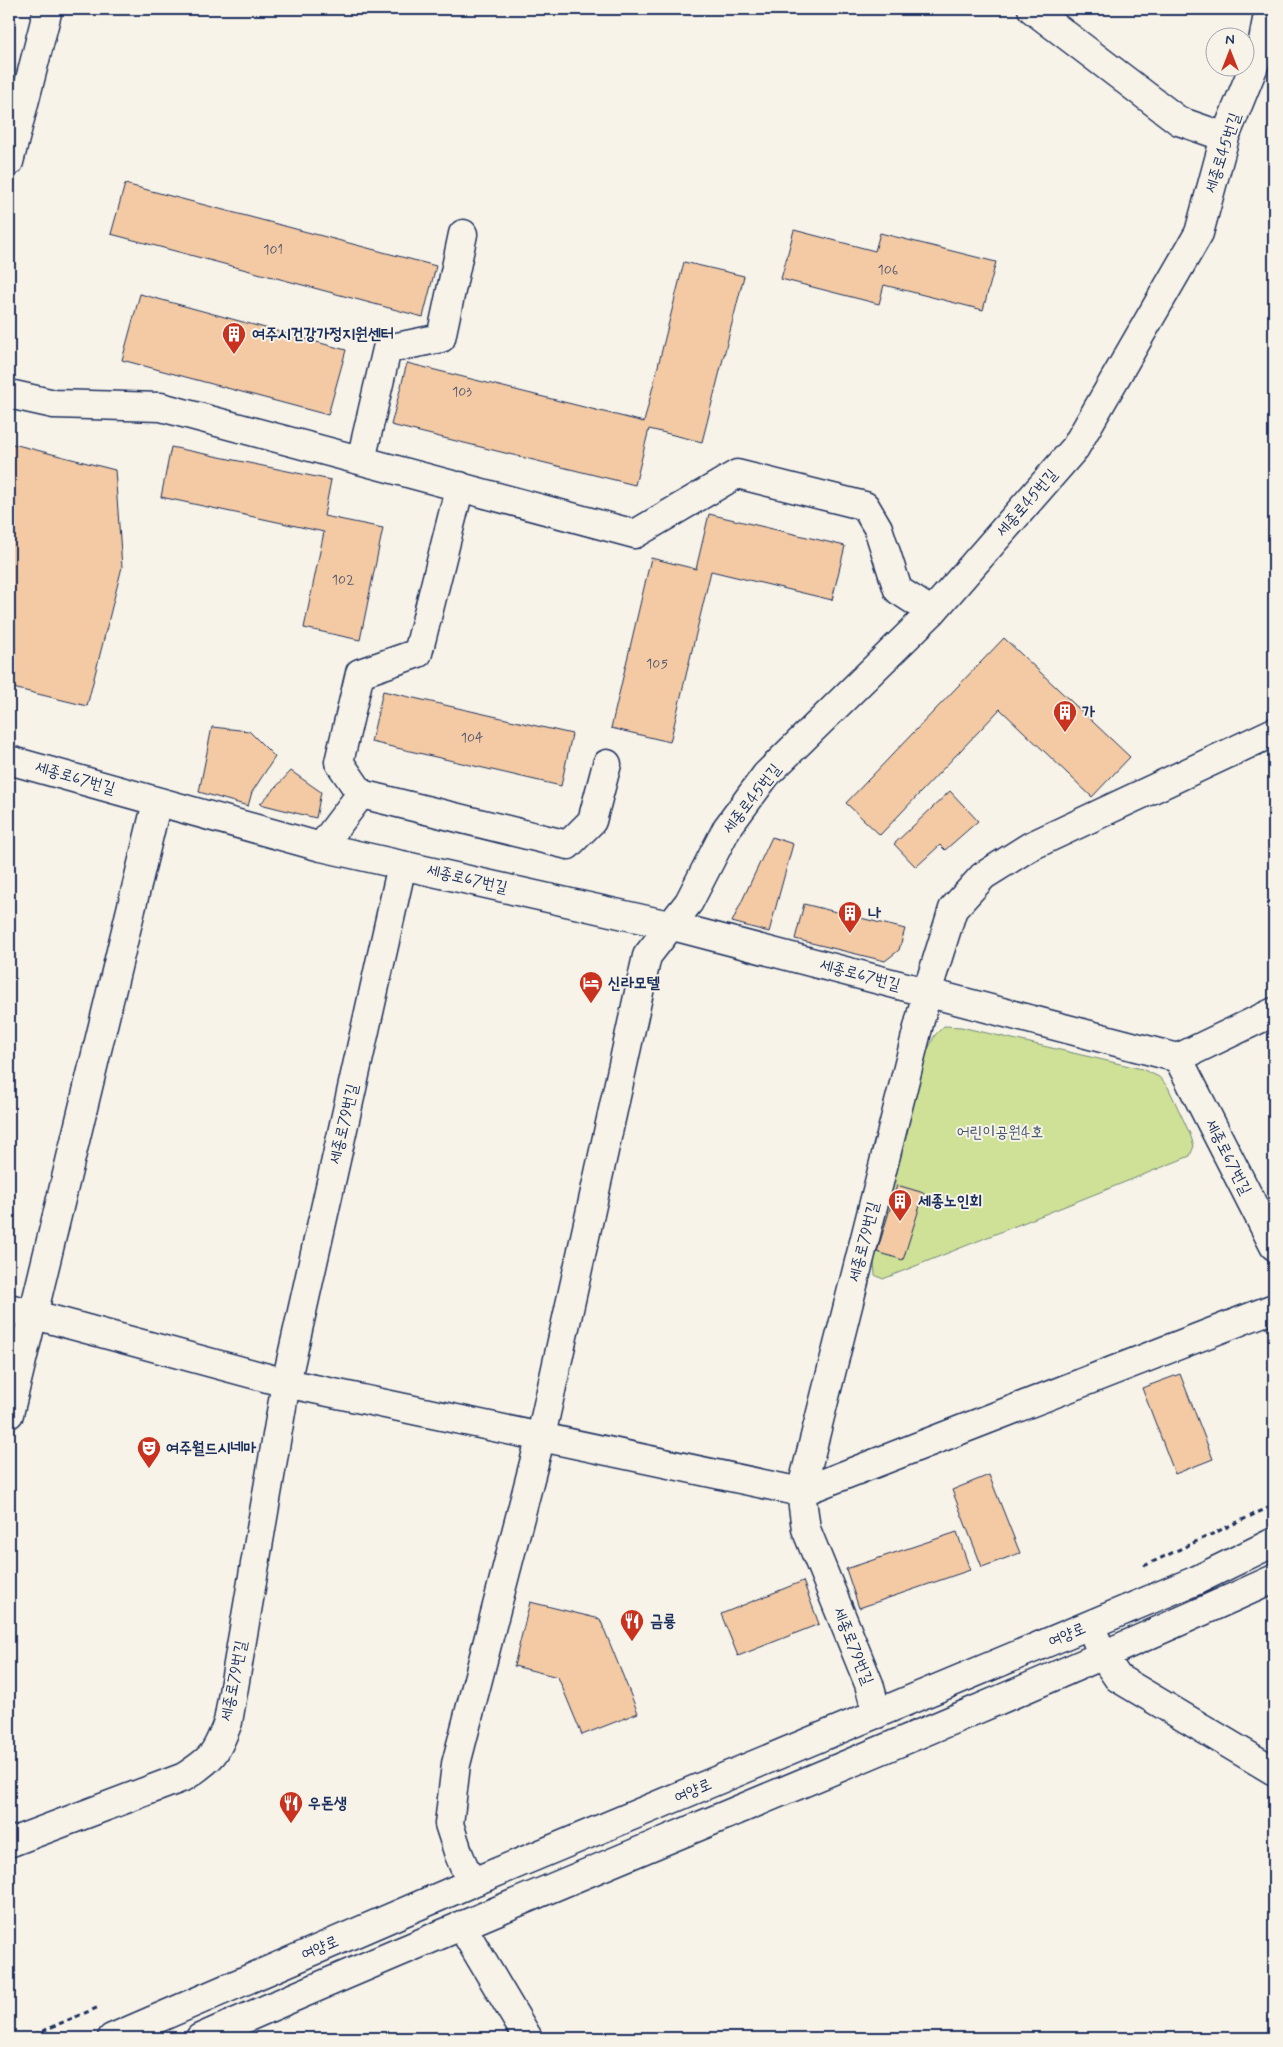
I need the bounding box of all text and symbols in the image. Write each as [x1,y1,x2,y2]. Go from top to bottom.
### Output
north arrow [1206,28,1256,78]
text: N [1225,31,1235,49]
street label: 세종로45번길 [1200,110,1246,196]
house number: 101 [263,241,283,259]
house number: 106 [878,261,898,279]
building icon: 여주시건강가정지원센터 [221,321,247,355]
place label: 여주시건강가정지원센터 [252,324,394,345]
house number: 103 [452,383,472,401]
street label: 세종로45번길 [992,465,1062,541]
house number: 102 [332,571,354,589]
house number: 105 [646,655,668,673]
building icon: 가 [1052,699,1078,733]
place label: 가 [1082,702,1095,723]
house number: 104 [461,729,483,747]
street label: 세종로67번길 [33,757,118,799]
street label: 세종로45번길 [718,760,786,838]
street label: 세종로67번길 [425,860,510,899]
building icon: 나 [837,900,863,934]
place label: 나 [868,903,882,924]
street label: 세종로67번길 [818,954,903,996]
hotel icon: 신라모텔 [578,970,604,1004]
place label: 신라모텔 [608,973,661,994]
street label: 세종로79번길 [325,1082,363,1166]
street label: 세종로67번길 [1200,1116,1256,1199]
park label: 어린이공원4호 [957,1122,1043,1143]
building icon: 세종노인회 [887,1188,913,1222]
place label: 세종노인회 [918,1191,982,1212]
street label: 세종로79번길 [844,1200,884,1284]
theatre icon: 여주월드시네마 [136,1435,162,1469]
place label: 여주월드시네마 [166,1438,256,1459]
street label: 세종로79번길 [828,1604,878,1688]
restaurant icon: 금룡 [619,1608,645,1642]
place label: 금룡 [650,1611,676,1632]
street label: 여양로 [1045,1618,1089,1652]
street label: 세종로79번길 [216,1639,252,1723]
street label: 여양로 [671,1774,715,1808]
restaurant icon: 우돈생 [278,1790,304,1824]
place label: 우돈생 [308,1793,347,1814]
street label: 여양로 [298,1931,342,1965]

